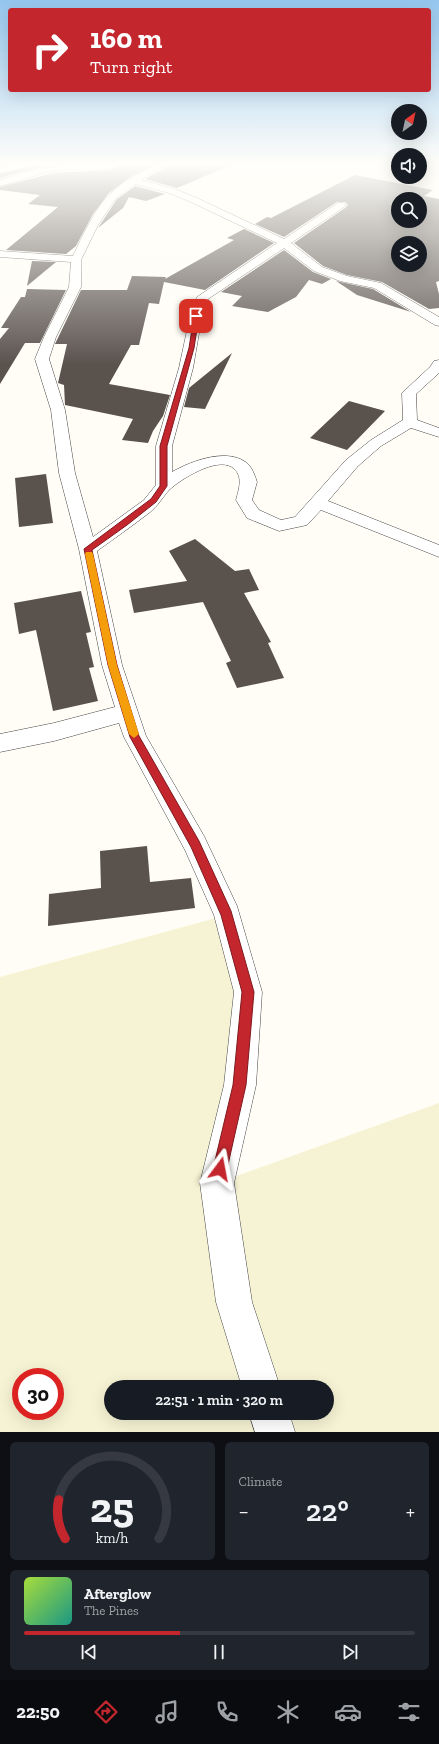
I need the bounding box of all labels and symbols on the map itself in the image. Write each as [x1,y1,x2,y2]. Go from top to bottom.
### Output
north arrow [391,104,427,140]
pin [179,299,213,333]
position arrow [199,1148,241,1190]
speed limit sign: 30 [12,1368,64,1420]

